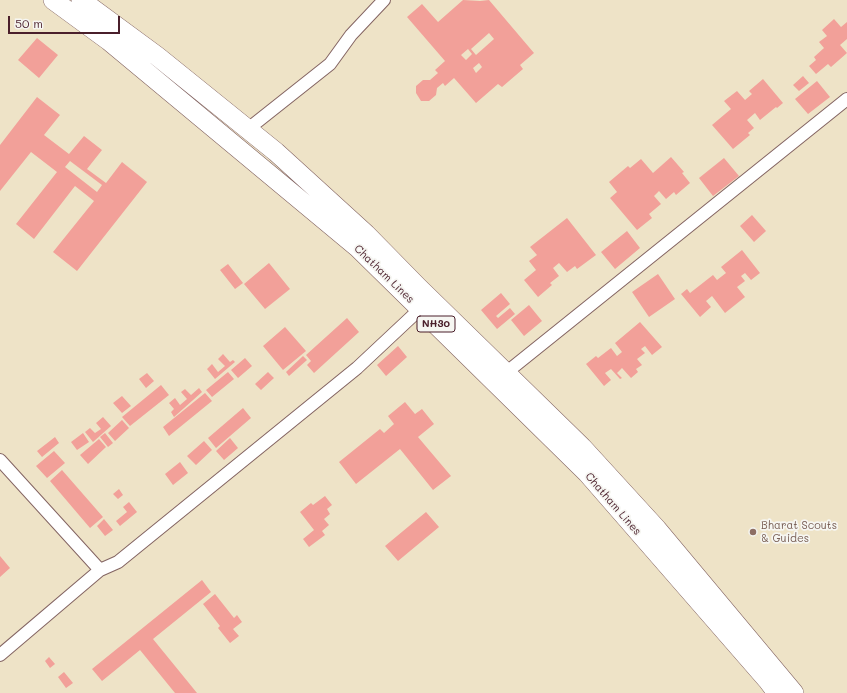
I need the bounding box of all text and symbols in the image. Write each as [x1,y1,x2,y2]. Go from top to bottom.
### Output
scale bar [10,8,122,34]
text: 50 m [15,15,43,31]
street label: Chatham Lines [351,242,417,306]
road number: NH30 [417,316,455,332]
street label: Chatham Lines [582,470,644,538]
place label: Bharat Scouts & Guides [761,519,837,545]
marker: Bharat Scouts & Guides [748,527,758,537]

